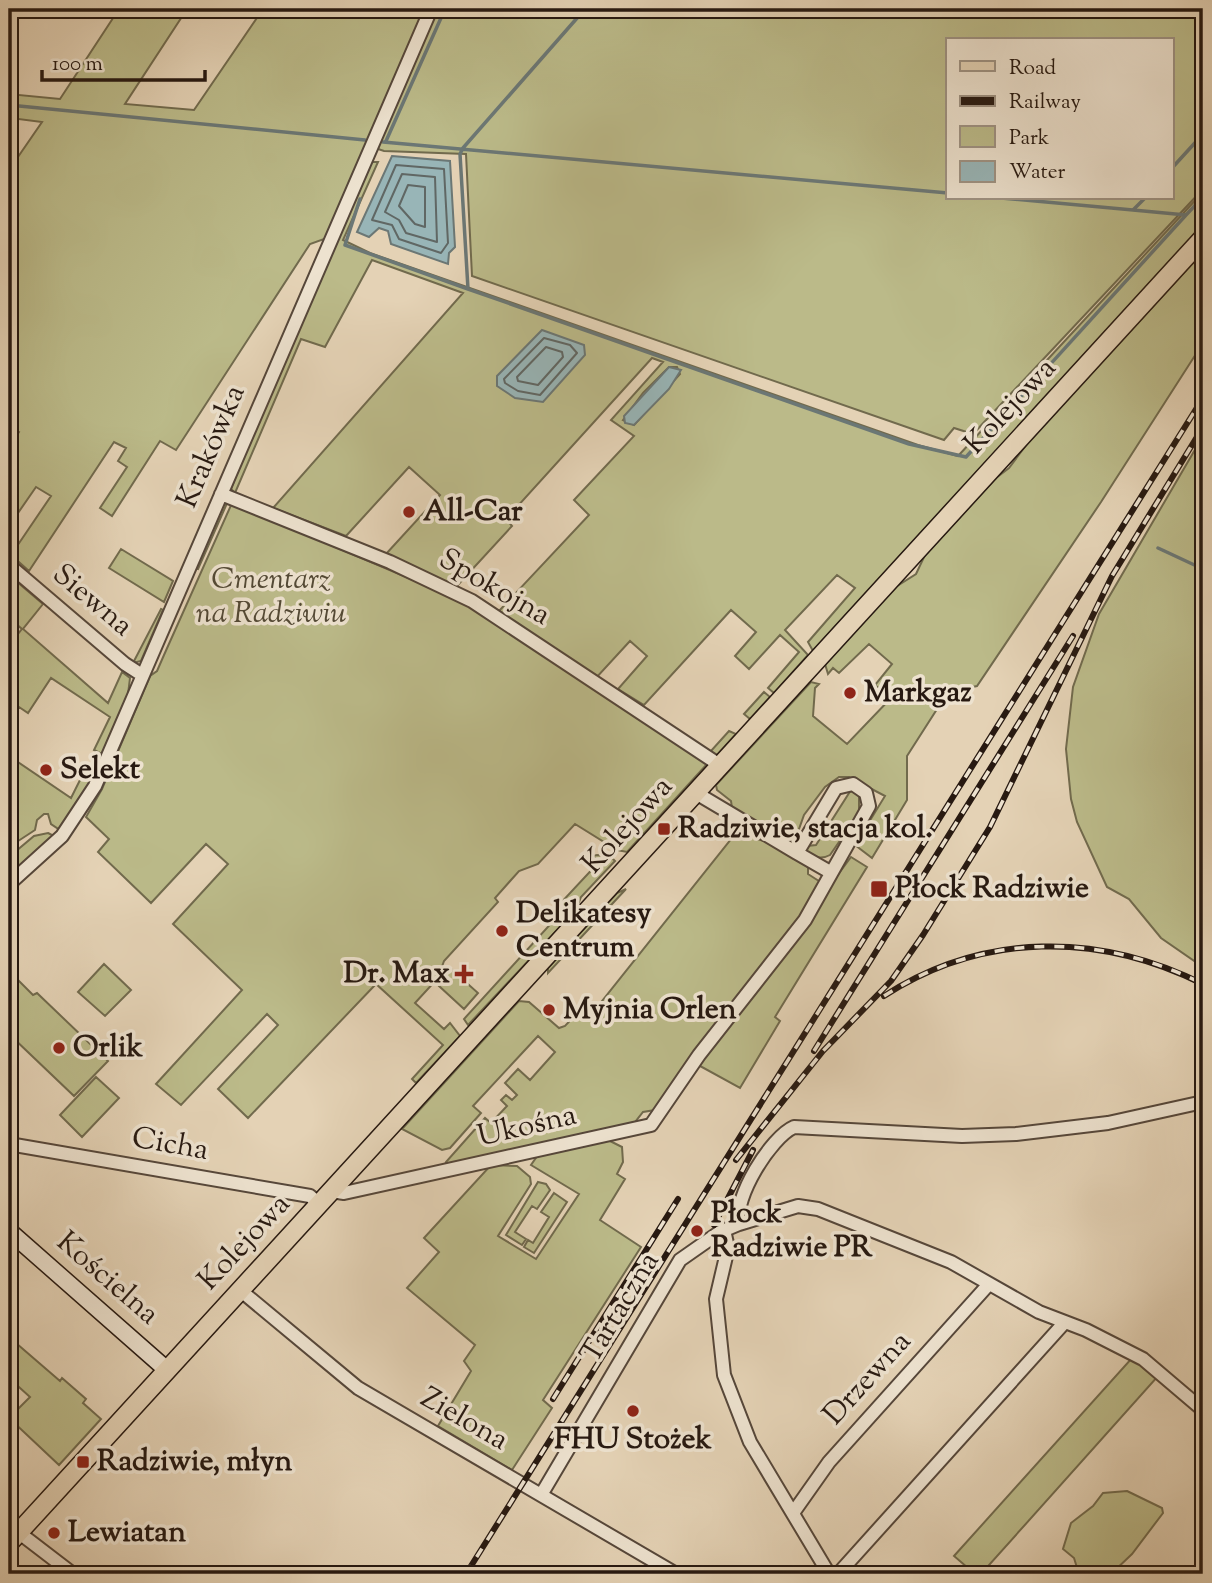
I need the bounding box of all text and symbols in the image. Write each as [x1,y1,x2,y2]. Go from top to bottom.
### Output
scale bar [42,38,205,82]
legend [946,38,1174,200]
text: 100 m [52,50,103,80]
text: Road [1009,54,1056,84]
text: Railway [1009,88,1081,118]
text: Park [1009,124,1050,154]
text: Water [1009,158,1066,188]
street label: Kolejowa [955,349,1067,465]
street label: Krakówka [167,379,257,515]
place label: All-Car [423,491,523,534]
marker: All-Car [401,504,417,520]
street label: Spokojna [430,539,558,637]
street label: Siewna [42,554,142,648]
park label: Cmentarz na Radziwiu [196,559,346,636]
place label: Markgaz [864,672,972,715]
marker: Markgaz [842,685,858,701]
place label: Selekt [60,749,141,792]
marker: Selekt [38,762,54,778]
street label: Kolejowa [572,767,684,884]
place label: Radziwie, stacja kol. [678,808,933,851]
marker: Radziwie, stacja kol. [656,821,672,837]
place label: Płock Radziwie [895,868,1089,911]
marker: Płock Radziwie [869,879,889,899]
place label: Delikatesy Centrum [516,893,651,970]
marker: Delikatesy Centrum [494,923,510,939]
place label: Dr. Max [343,953,451,996]
marker: Dr. Max [456,966,472,982]
place label: Myjnia Orlen [563,989,737,1032]
marker: Myjnia Orlen [541,1002,557,1018]
place label: Orlik [73,1027,144,1070]
marker: Orlik [51,1040,67,1056]
street label: Ukośna [473,1095,581,1159]
street label: Cicha [128,1117,212,1173]
street label: Kolejowa [189,1185,301,1301]
place label: Płock Radziwie PR [711,1193,873,1270]
street label: Kościelna [46,1222,168,1336]
marker: Płock Radziwie PR [689,1223,705,1239]
street label: Tartaczna [571,1244,671,1372]
street label: Drzewna [814,1322,922,1436]
street label: Zielona [412,1378,516,1462]
marker: FHU Stożek [625,1403,641,1419]
place label: FHU Stożek [554,1419,712,1462]
place label: Radziwie, młyn [97,1441,293,1484]
marker: Radziwie, młyn [75,1454,91,1470]
place label: Lewiatan [68,1512,186,1555]
marker: Lewiatan [46,1525,62,1541]

